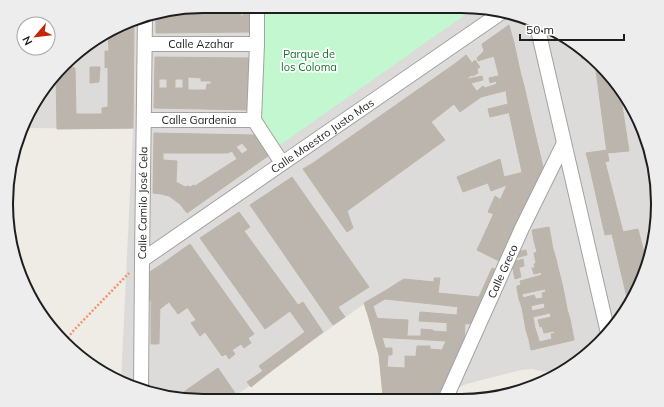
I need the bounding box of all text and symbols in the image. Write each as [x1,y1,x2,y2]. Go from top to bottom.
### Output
north arrow [16,16,56,56]
scale bar [520,16,624,42]
text: 50 m [526,22,554,37]
text: N [19,34,35,48]
street label: Calle Azahar [168,37,234,51]
park label: Parque de los Coloma [281,47,337,74]
street label: Calle Maestro Justo Mas [268,95,377,176]
street label: Calle Gardenia [162,113,236,127]
street label: Calle Camilo José Cela [135,147,150,259]
street label: Calle Greco [484,242,521,300]

